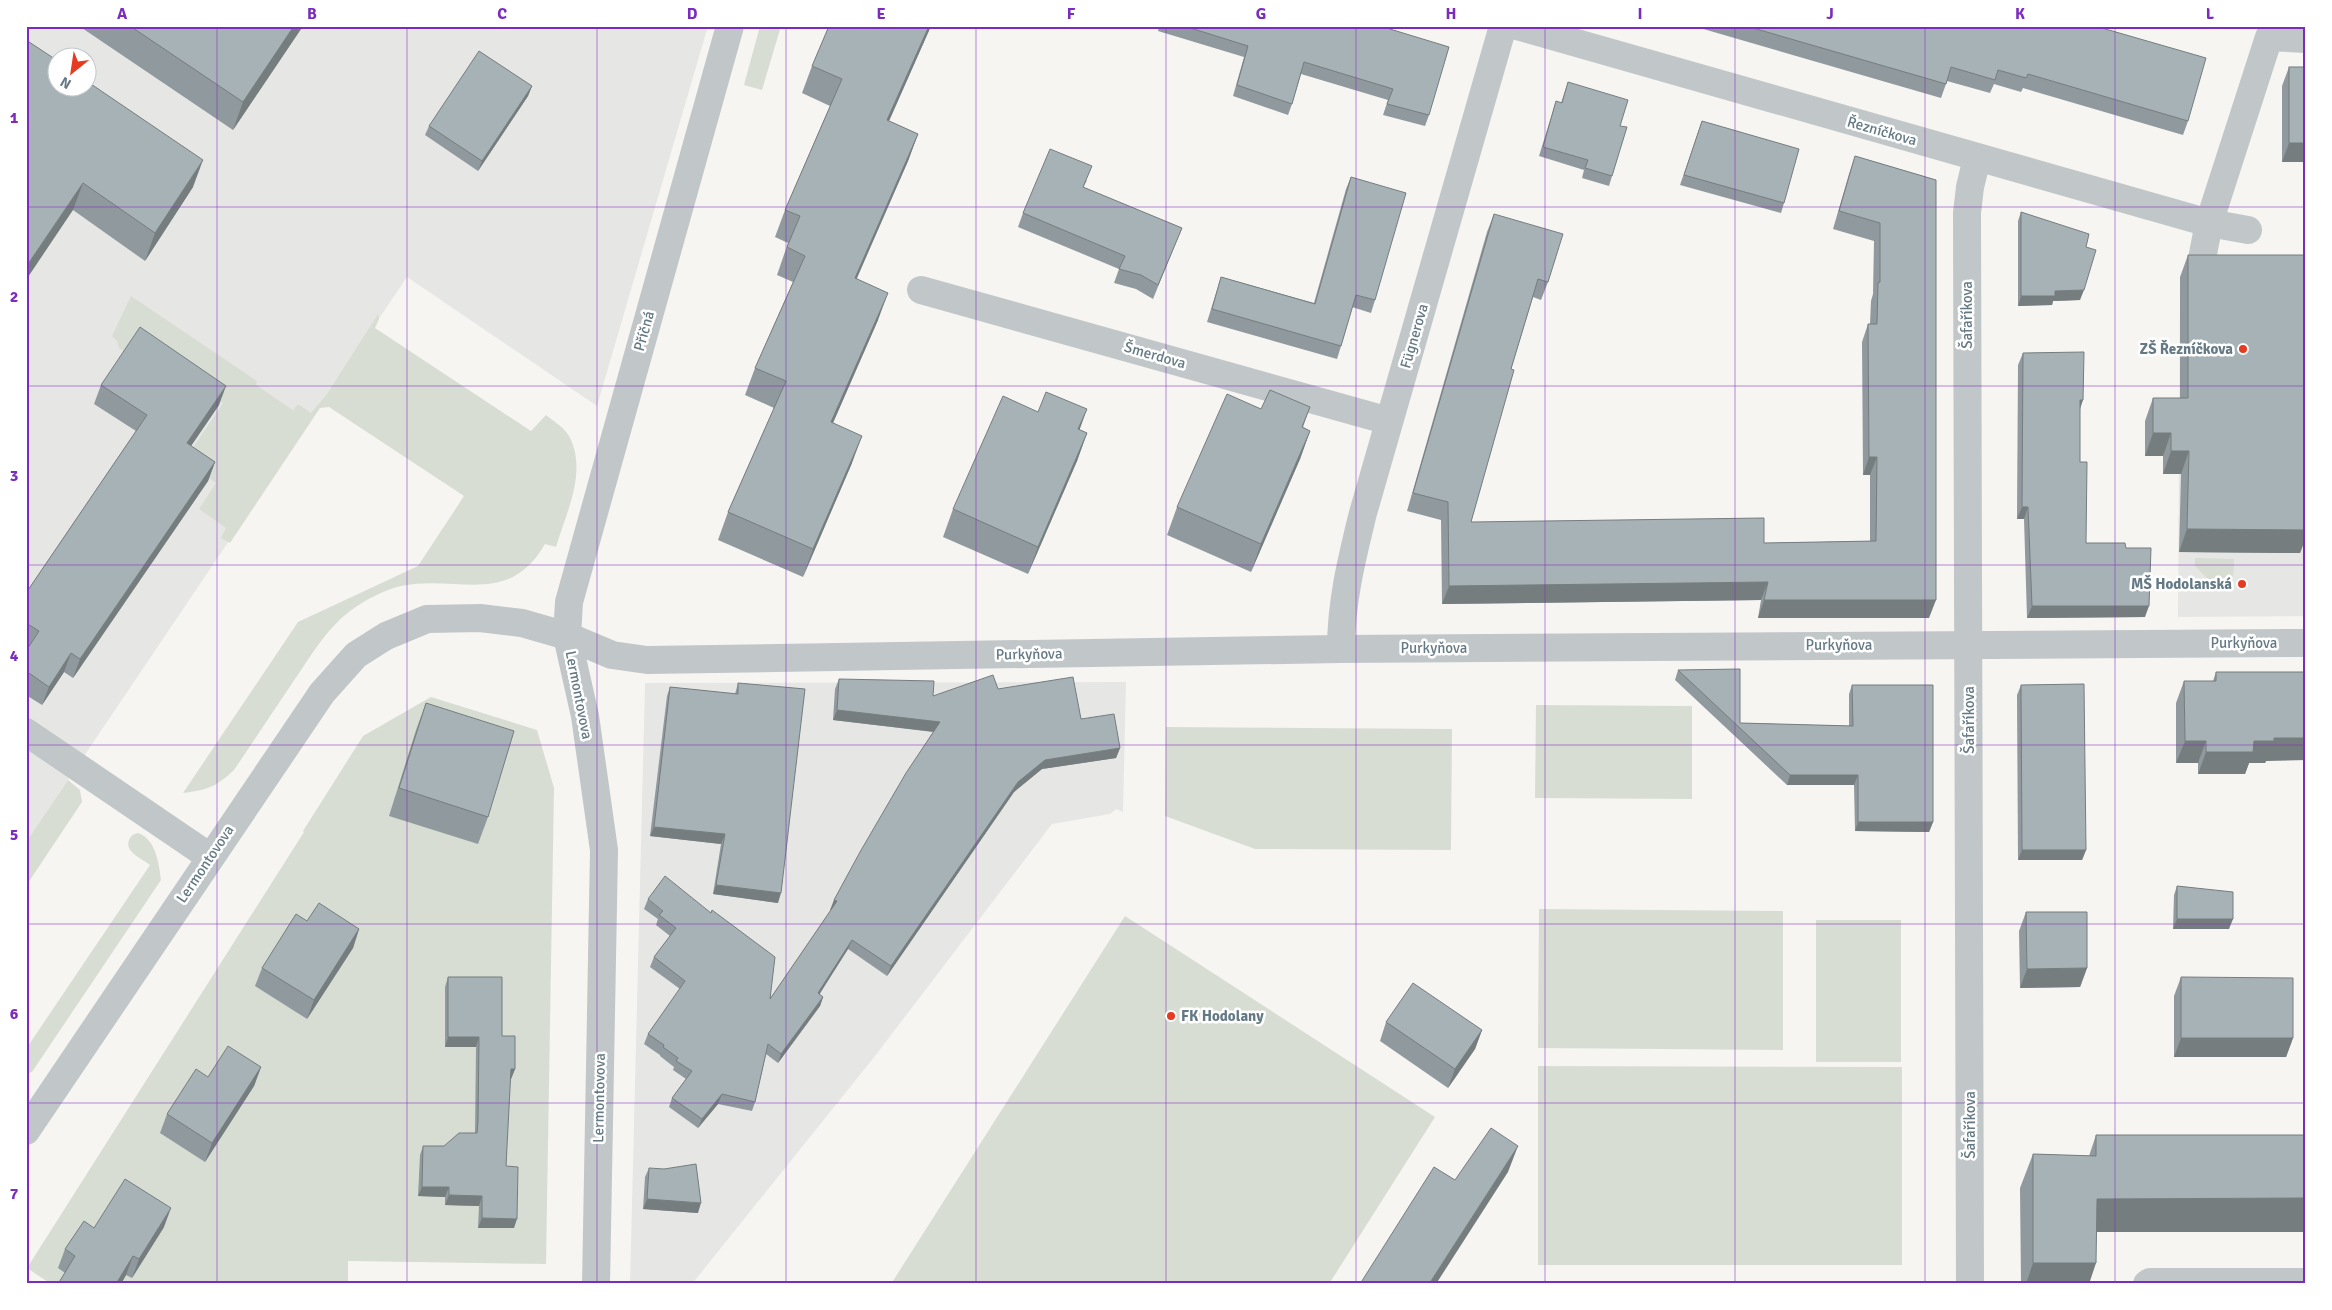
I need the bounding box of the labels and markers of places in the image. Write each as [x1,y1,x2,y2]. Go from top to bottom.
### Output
place label: ZŠ Řezníčkova [2140,339,2233,358]
marker: ZŠ Řezníčkova [2237,343,2249,355]
place label: MŠ Hodolanská [2131,574,2232,593]
marker: MŠ Hodolanská [2236,578,2248,590]
place label: FK Hodolany [1181,1007,1264,1025]
marker: FK Hodolany [1165,1010,1177,1022]

